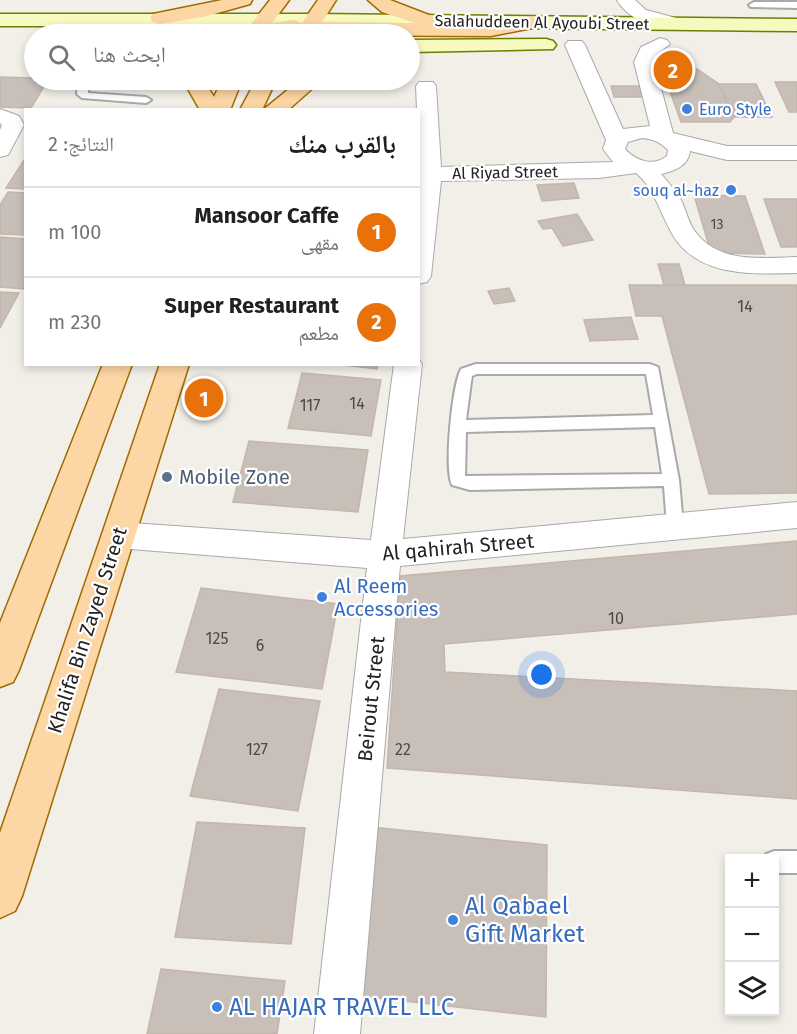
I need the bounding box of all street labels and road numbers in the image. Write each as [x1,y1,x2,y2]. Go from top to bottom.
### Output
street label: Salahuddeen Al Ayoubi Street [434,11,650,34]
street label: Al Riyad Street [452,162,558,183]
street label: Khalifa Bin Zayed Street [42,523,132,736]
street label: Al qahirah Street [381,528,536,566]
street label: Beirout Street [352,634,390,763]

